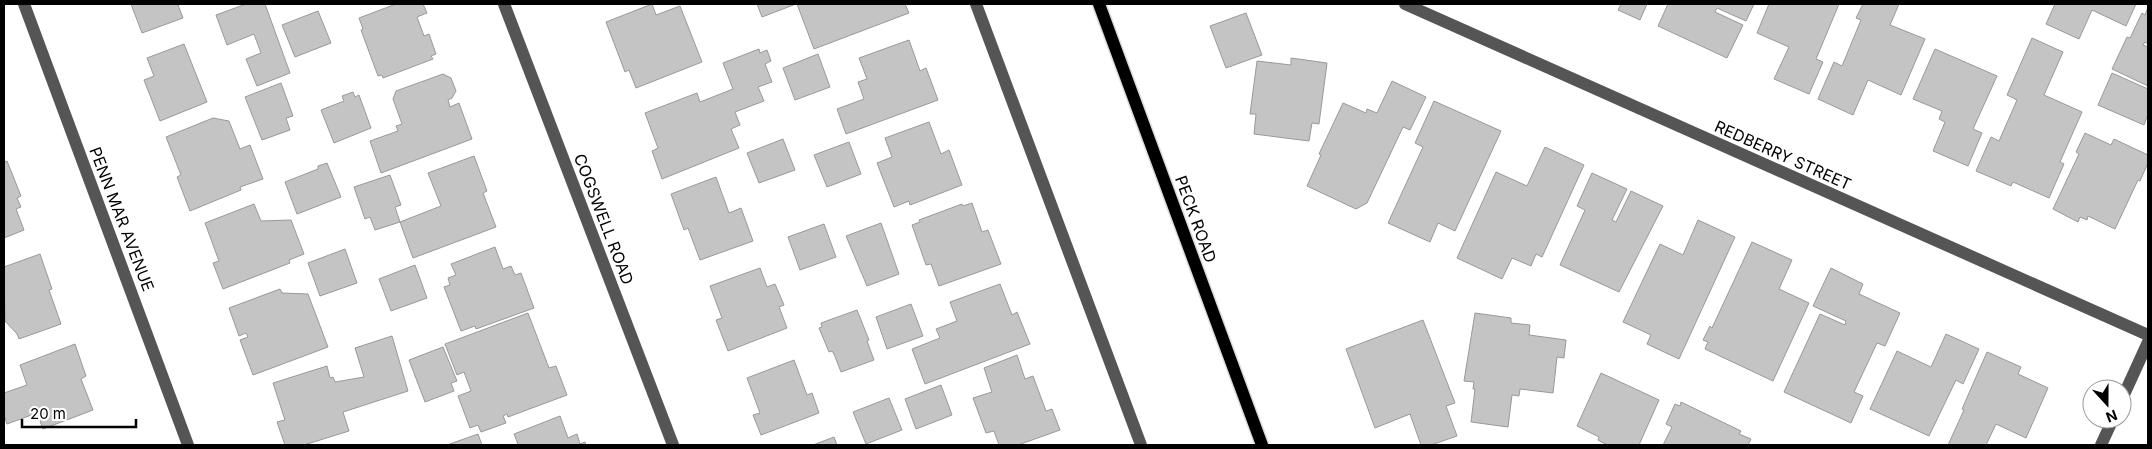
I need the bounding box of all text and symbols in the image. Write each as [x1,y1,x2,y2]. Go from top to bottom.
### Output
street label: REDBERRY STREET [1712,116,1854,194]
street label: PENN MAR AVENUE [85,144,159,294]
street label: COGSWELL ROAD [570,151,638,287]
street label: PECK ROAD [1171,173,1221,265]
north arrow [2082,379,2132,429]
scale bar [22,396,136,428]
text: 20 m [30,404,66,423]
text: N [2104,407,2120,426]

